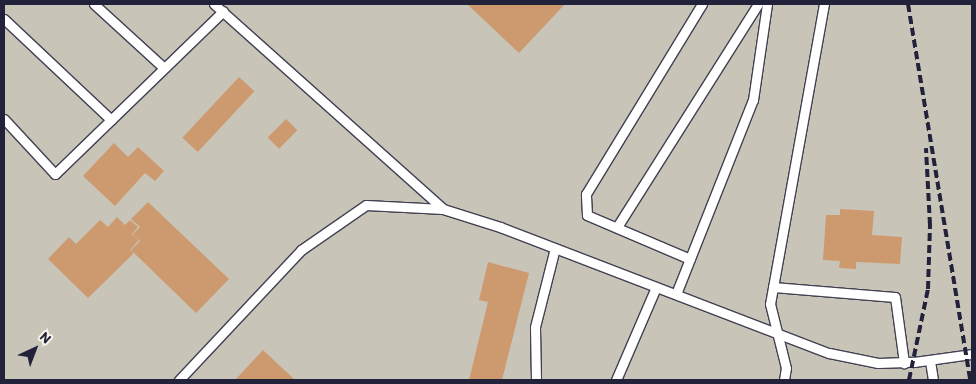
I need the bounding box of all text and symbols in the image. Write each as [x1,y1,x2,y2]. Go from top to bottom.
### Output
north arrow [10,324,60,374]
text: N [36,328,55,347]

